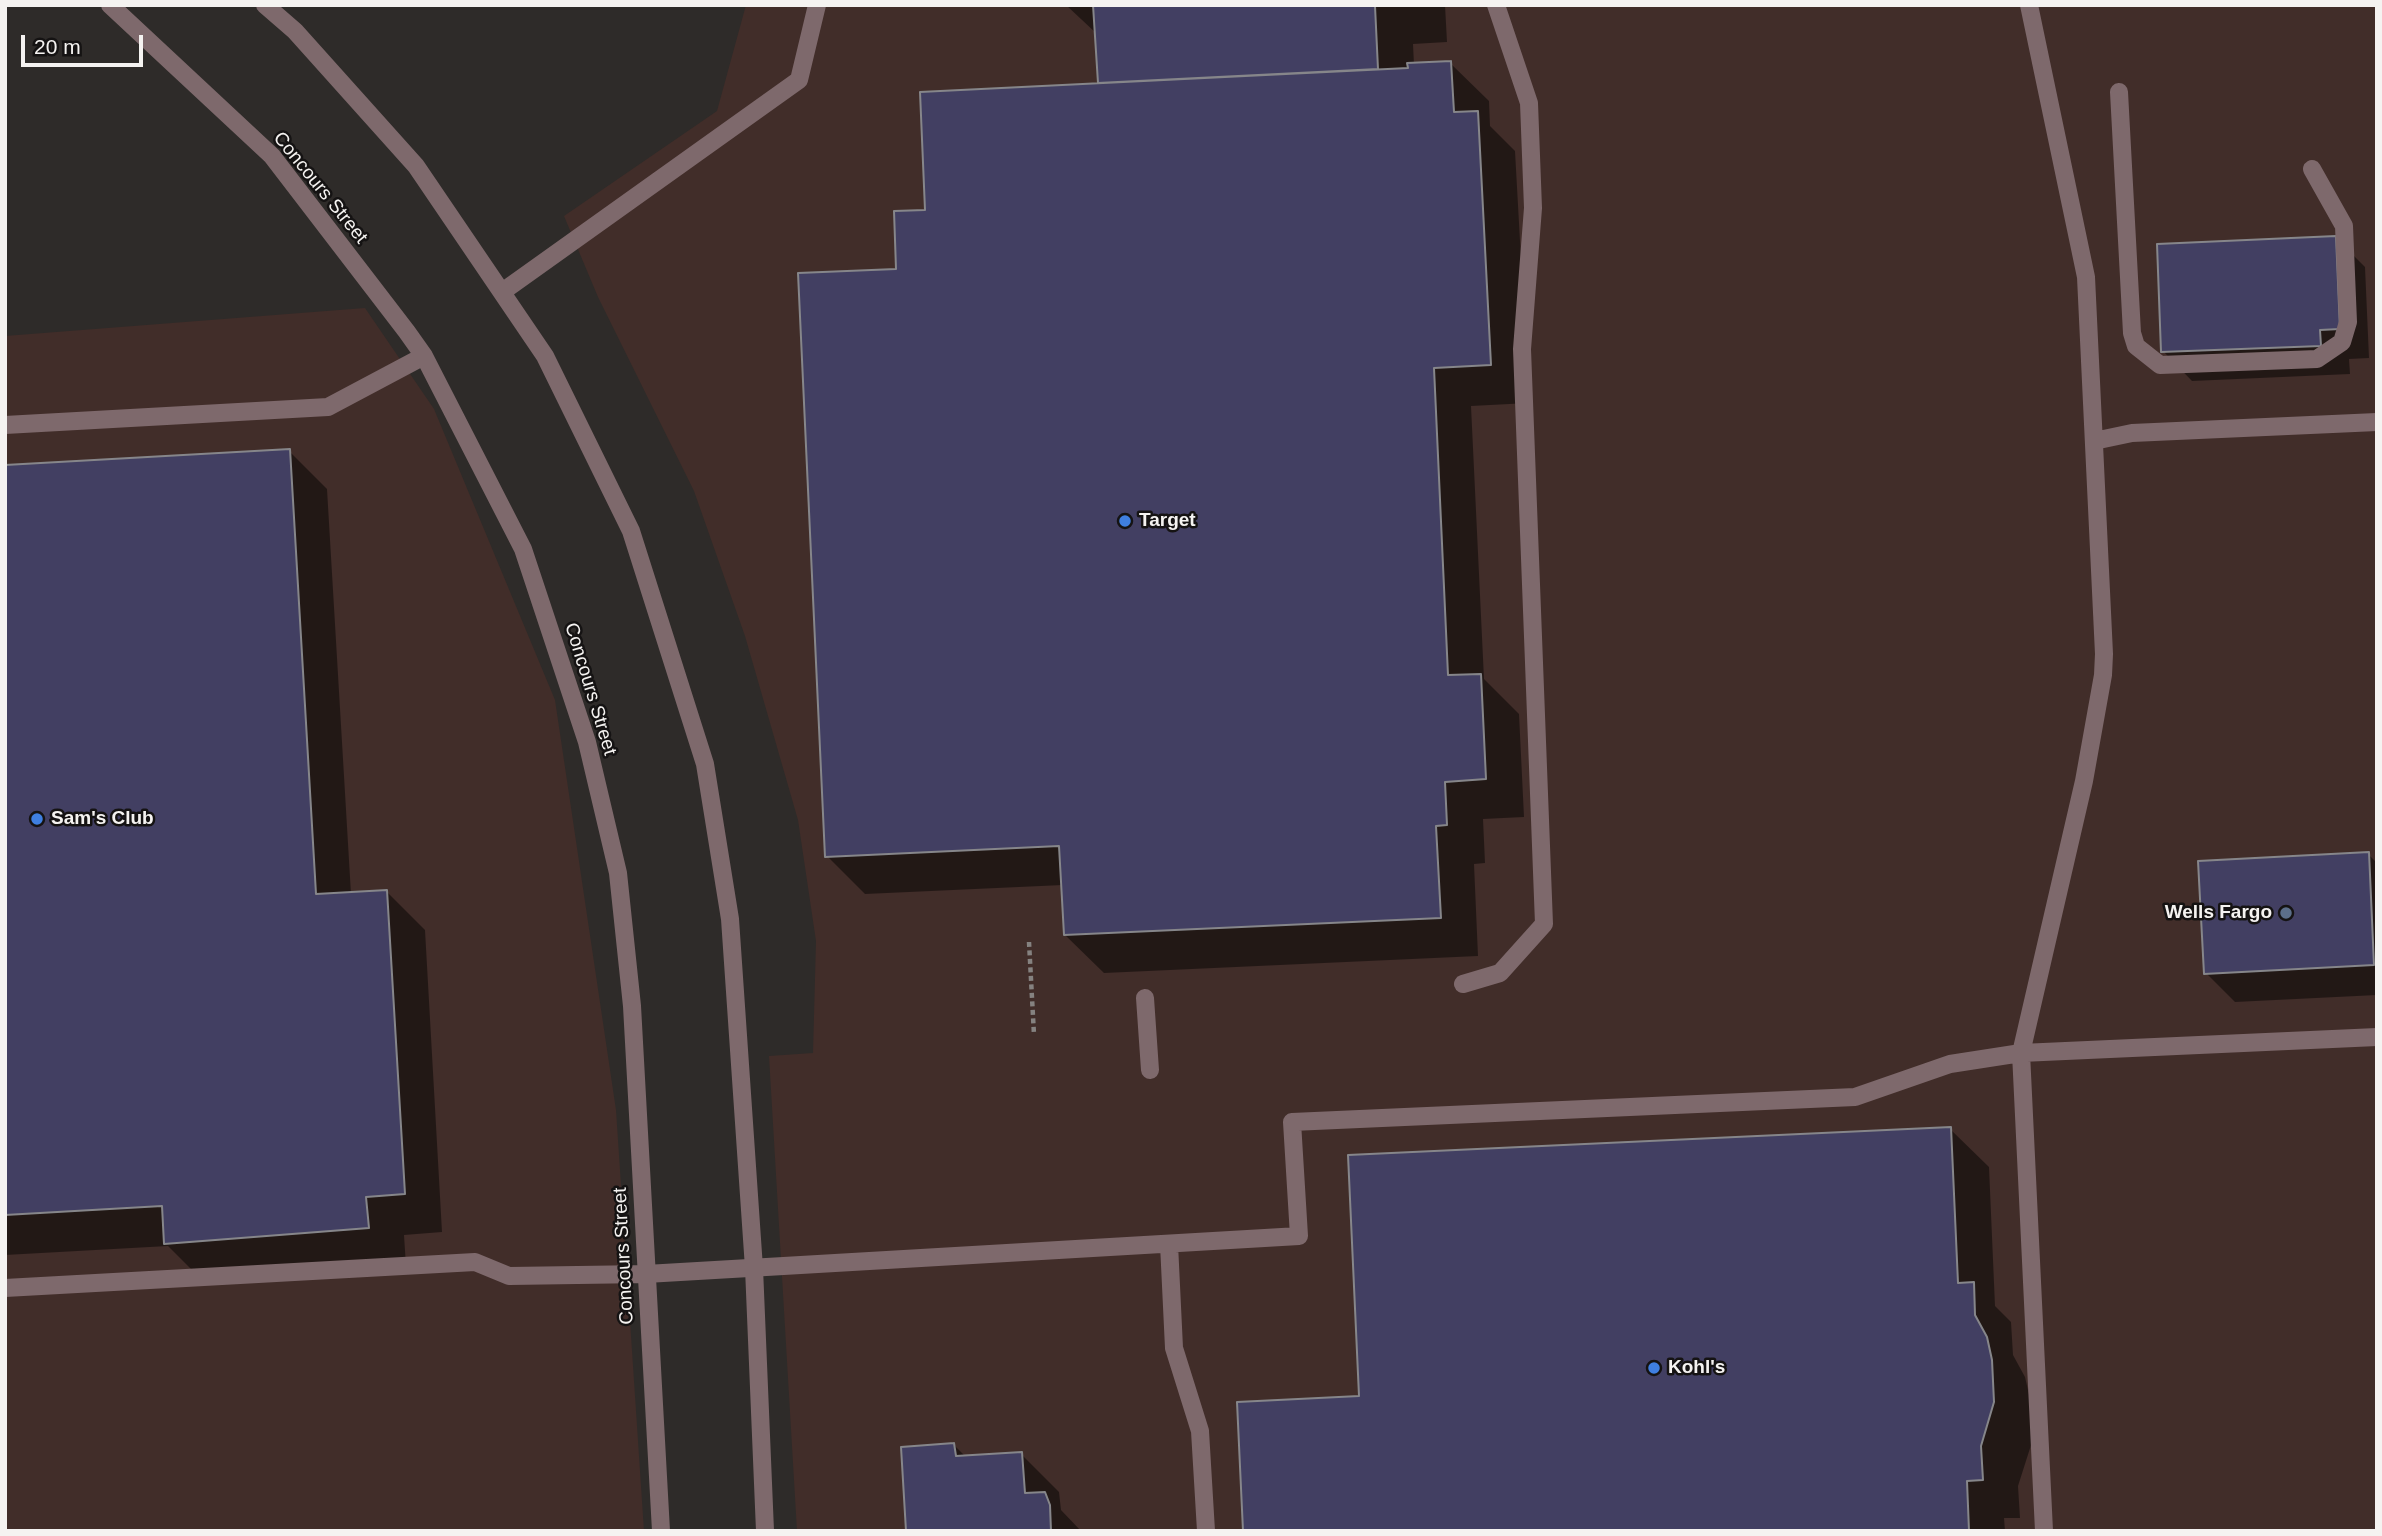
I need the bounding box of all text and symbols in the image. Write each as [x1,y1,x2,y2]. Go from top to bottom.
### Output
scale bar [24,21,147,65]
text: 20 m [34,35,81,58]
street label: Concours Street [268,127,372,249]
place label: Target [1139,510,1196,532]
marker: Target [1117,513,1133,529]
street label: Concours Street [559,620,621,758]
place label: Sam's Club [51,808,154,830]
marker: Sam's Club [29,811,45,827]
place label: Wells Fargo [2165,902,2272,924]
marker: Wells Fargo [2278,905,2294,921]
street label: Concours Street [609,1187,639,1325]
place label: Kohl's [1668,1357,1725,1379]
marker: Kohl's [1646,1360,1662,1376]

